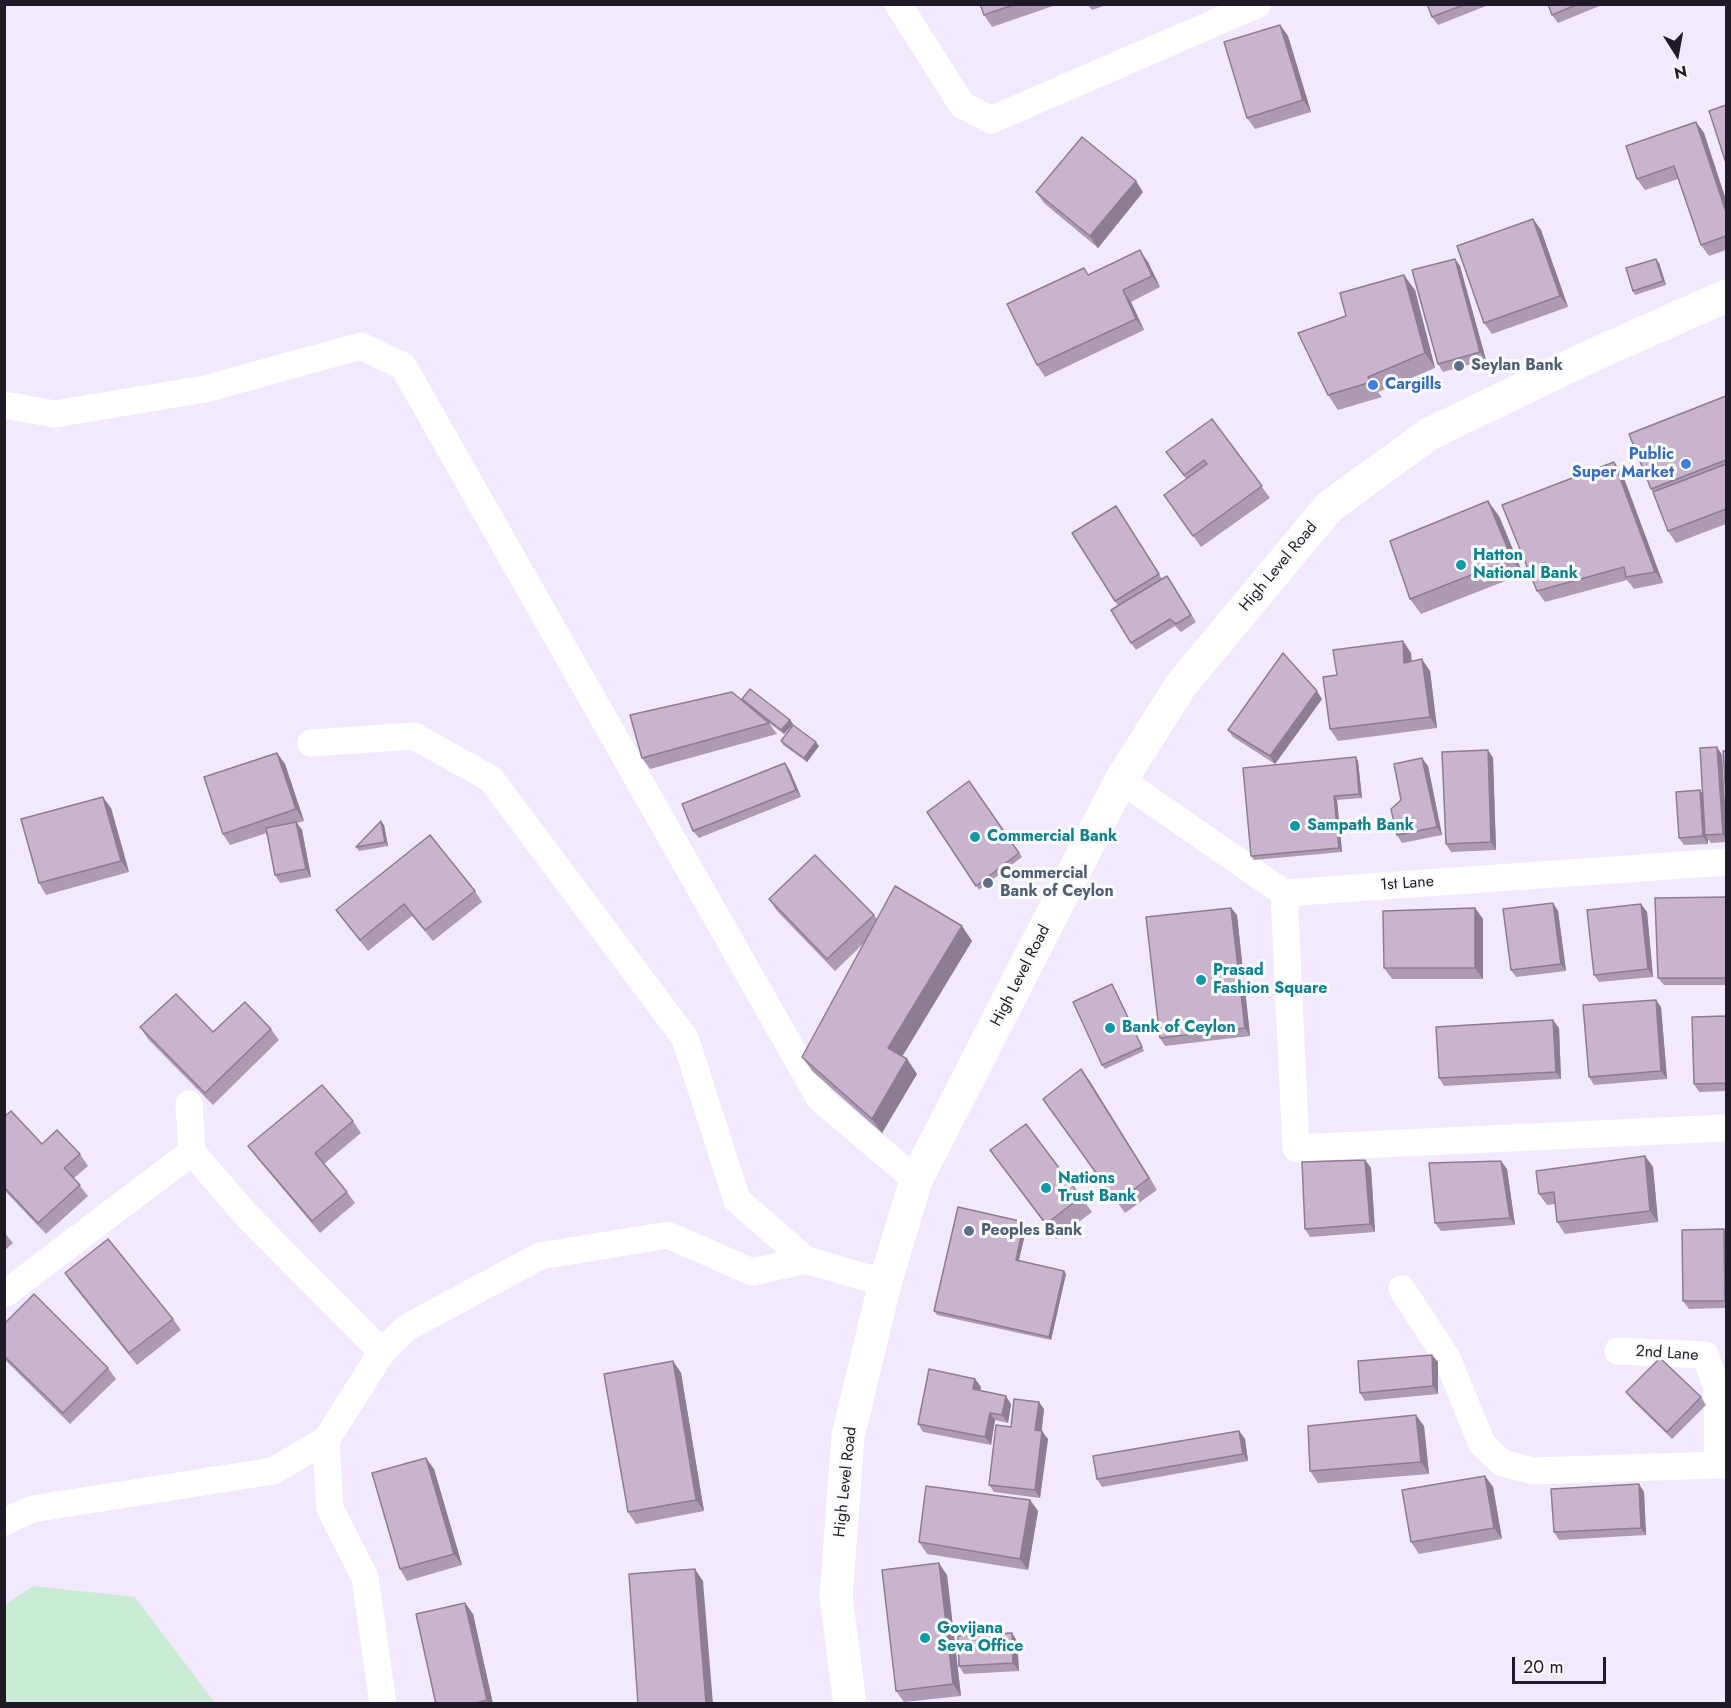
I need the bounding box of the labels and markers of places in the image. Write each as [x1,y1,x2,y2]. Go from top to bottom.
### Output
place label: Seylan Bank [1471,356,1563,376]
marker: Seylan Bank [1452,359,1466,373]
place label: Cargills [1385,375,1441,395]
marker: Cargills [1366,378,1380,392]
place label: Public Super Market [1572,445,1674,483]
marker: Public Super Market [1679,457,1693,471]
place label: Hatton National Bank [1473,546,1578,584]
marker: Hatton National Bank [1454,558,1468,572]
place label: Sampath Bank [1307,816,1414,836]
marker: Sampath Bank [1288,819,1302,833]
place label: Commercial Bank [987,827,1117,847]
marker: Commercial Bank [968,830,982,844]
place label: Commercial Bank of Ceylon [1000,864,1114,902]
marker: Commercial Bank of Ceylon [981,876,995,890]
place label: Prasad Fashion Square [1213,961,1327,999]
marker: Prasad Fashion Square [1194,973,1208,987]
place label: Bank of Ceylon [1122,1018,1236,1038]
marker: Bank of Ceylon [1103,1021,1117,1035]
place label: Nations Trust Bank [1058,1169,1136,1207]
marker: Nations Trust Bank [1039,1181,1053,1195]
place label: Peoples Bank [981,1221,1082,1241]
marker: Peoples Bank [962,1224,976,1238]
place label: Govijana Seva Office [937,1619,1023,1657]
marker: Govijana Seva Office [918,1631,932,1645]

